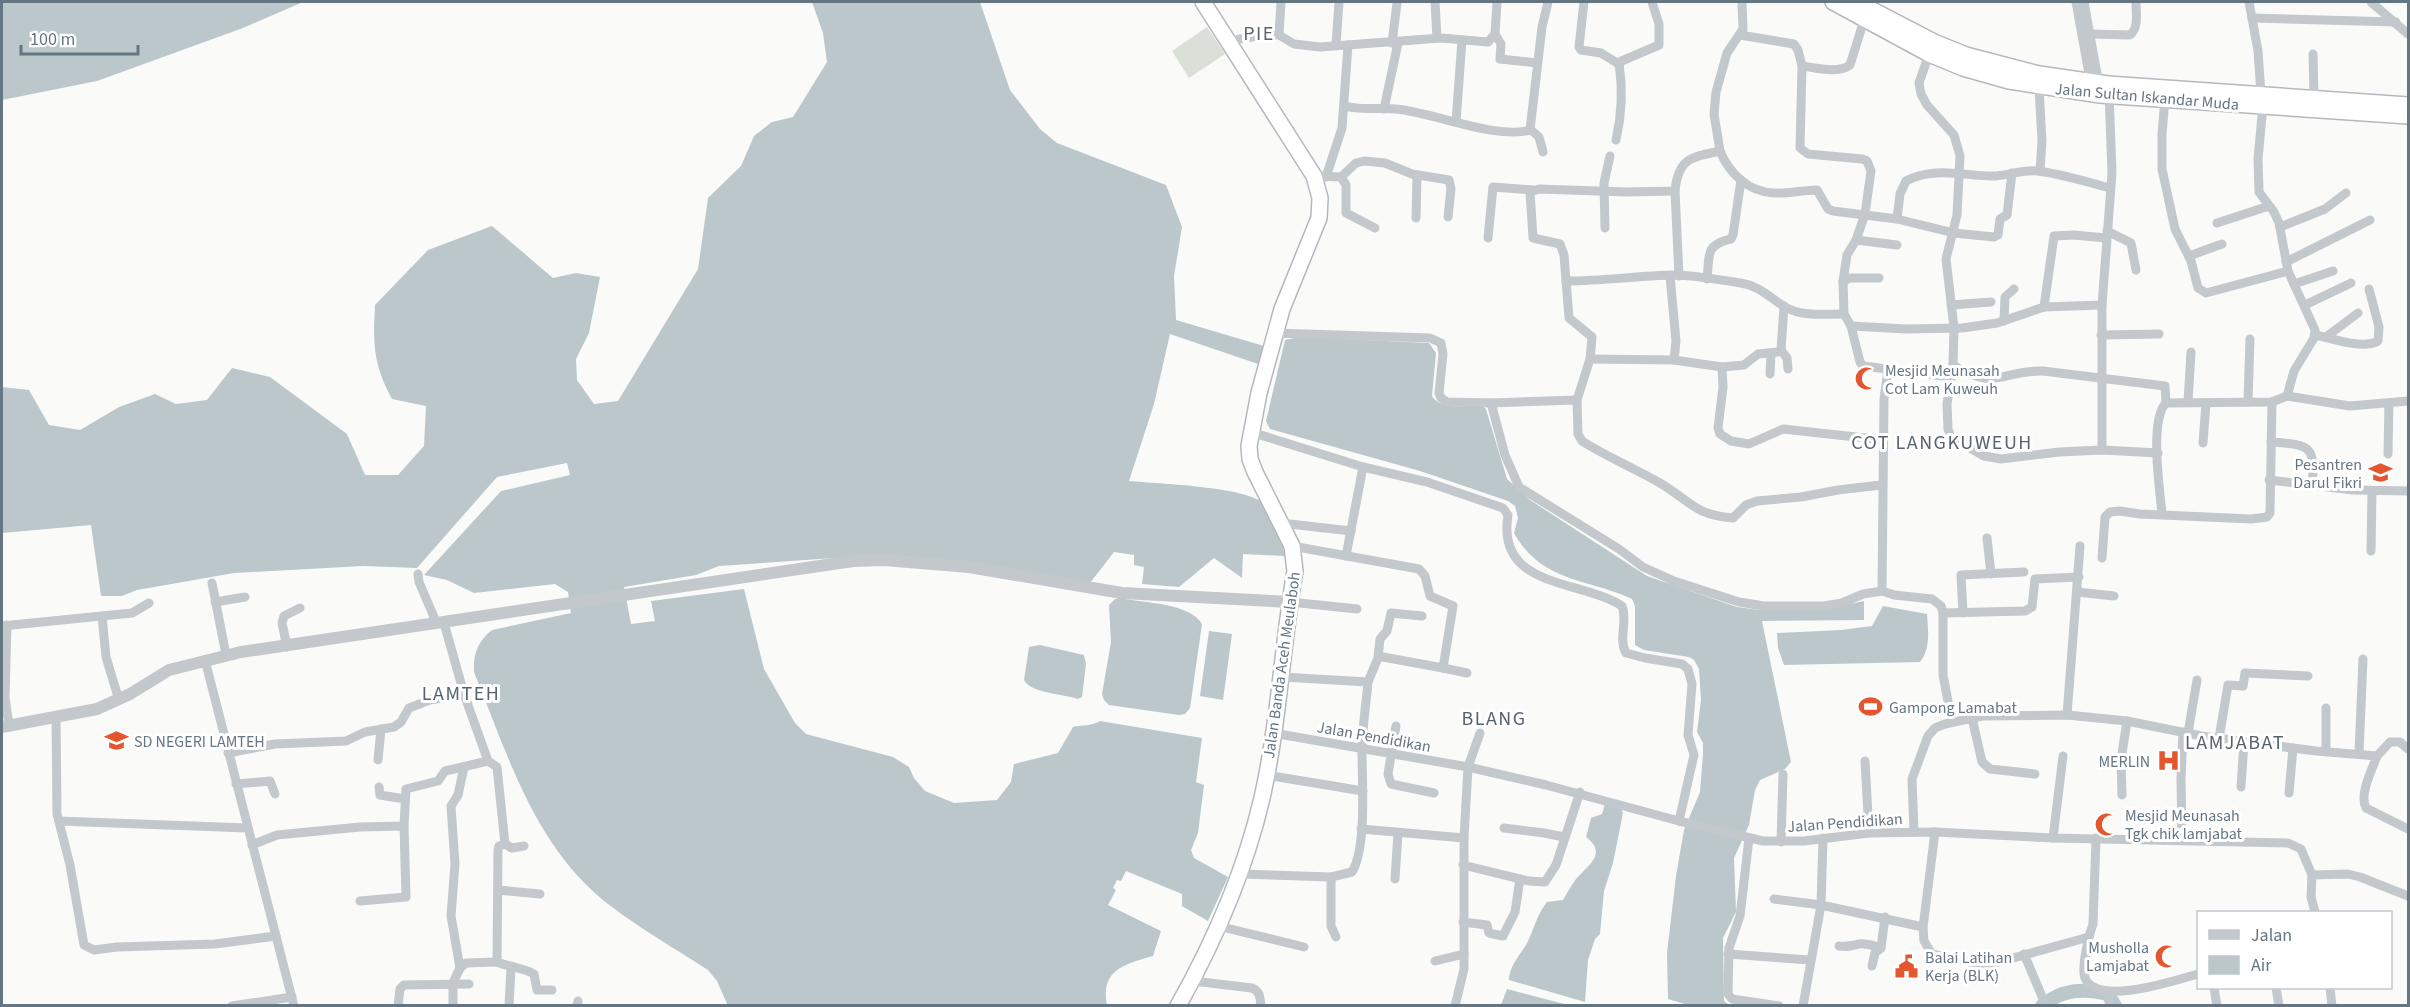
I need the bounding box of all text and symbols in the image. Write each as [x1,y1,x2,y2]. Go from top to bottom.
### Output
scale bar [21,18,138,56]
district label: PIE [1243,20,1275,48]
text: 100 m [30,27,75,52]
street label: Jalan Sultan Iskandar Muda [2054,78,2240,116]
place label: Mesjid Meunasah Cot Lam Kuweuh [1885,360,2000,400]
mosque icon: Mesjid Meunasah Cot Lam Kuweuh [1854,366,1880,392]
district label: COT LANGKUWEUH [1851,429,2033,457]
place label: Pesantren Darul Fikri [2293,454,2362,494]
school or university icon: Pesantren Darul Fikri [2367,460,2393,486]
street label: Jalan Banda Aceh Meulaboh [1258,570,1306,760]
district label: LAMTEH [422,680,500,708]
sports icon: Gampong Lamabat [1858,694,1884,720]
place label: Gampong Lamabat [1889,697,2017,719]
district label: BLANG [1461,705,1527,733]
street label: Jalan Pendidikan [1315,716,1433,758]
school or university icon: SD NEGERI LAMTEH [103,728,129,754]
district label: LAMJABAT [2185,729,2285,757]
place label: SD NEGERI LAMTEH [134,731,265,753]
hospital icon: MERLIN [2155,748,2181,774]
place label: MERLIN [2098,751,2150,773]
place label: Mesjid Meunasah Tgk chik lamjabat [2125,805,2243,845]
street label: Jalan Pendidikan [1787,808,1903,838]
mosque icon: Mesjid Meunasah Tgk chik lamjabat [2094,811,2120,837]
legend [2197,911,2392,989]
text: Jalan [2251,923,2292,948]
place label: Musholla Lamjabat [2086,937,2150,977]
mosque icon: Musholla Lamjabat [2154,943,2180,969]
place label: Balai Latihan Kerja (BLK) [1925,947,2012,987]
public building icon: Balai Latihan Kerja (BLK) [1894,953,1920,979]
text: Air [2251,953,2272,978]

